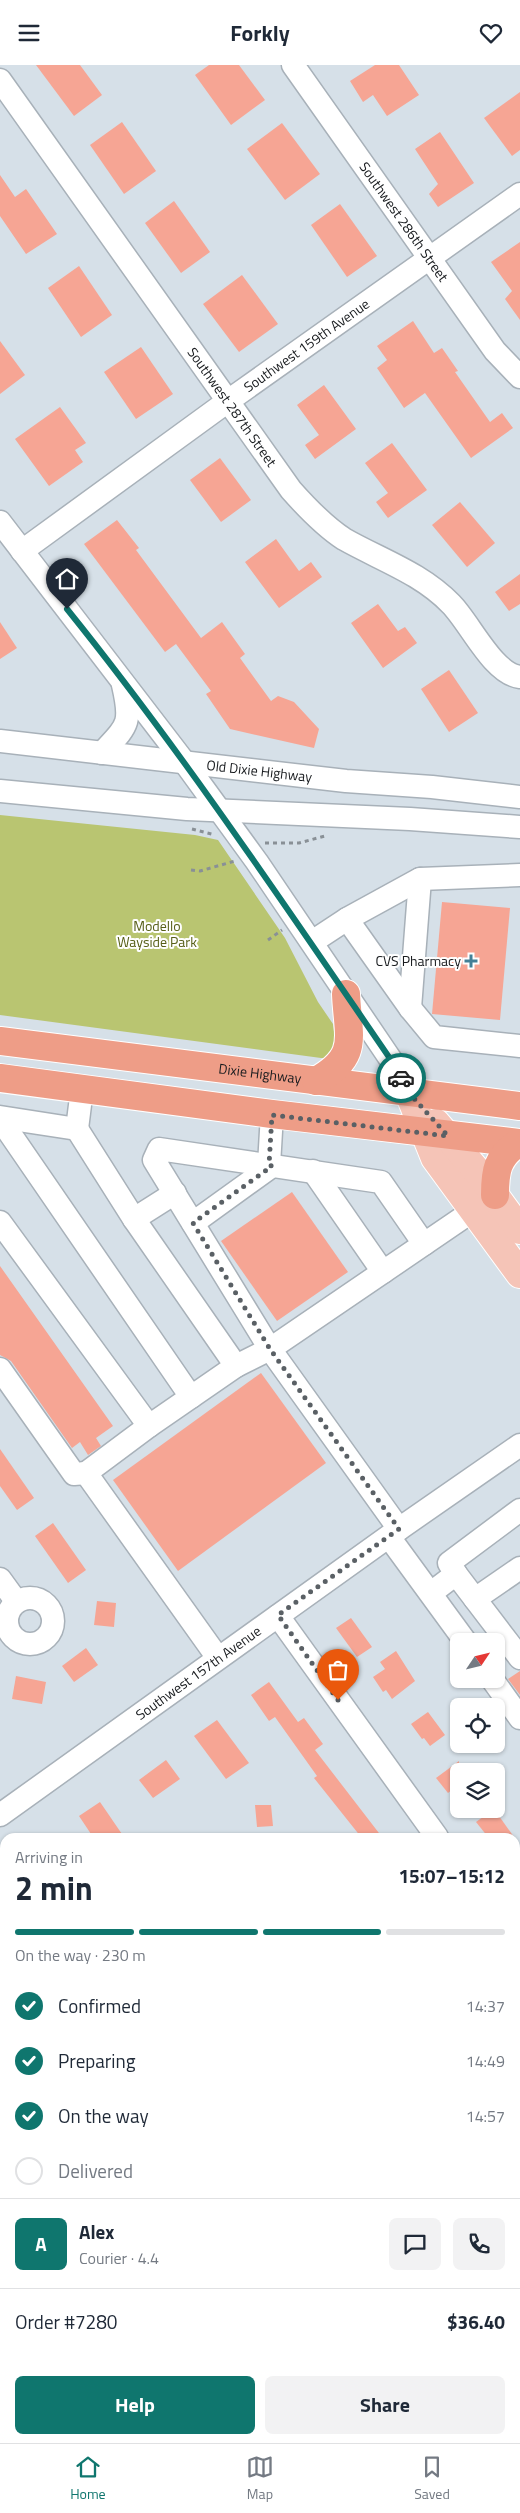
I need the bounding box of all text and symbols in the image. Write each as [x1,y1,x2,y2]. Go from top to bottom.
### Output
text: Forkly [230,16,290,50]
icon: menu [15,19,43,47]
icon: heart [477,19,505,47]
street label: Southwest 286th Street [355,157,454,286]
street label: Southwest 159th Avenue [239,293,373,397]
street label: Southwest 287th Street [183,343,282,471]
pin [46,558,88,609]
icon: home [53,565,81,593]
street label: Old Dixie Highway [205,754,314,787]
park label: Modello Wayside Park [117,915,197,952]
place label: CVS Pharmacy [375,950,461,971]
marker: CVS Pharmacy [465,955,477,967]
courier [376,1053,426,1103]
street label: Dixie Highway [217,1057,303,1089]
icon: car [387,1064,415,1092]
street label: Southwest 157th Avenue [131,1620,265,1725]
north arrow [450,1633,505,1687]
map controls [450,1633,505,1818]
pin [317,1649,359,1700]
icon: bag [324,1656,352,1684]
button: locate [450,1698,505,1753]
button: layers [450,1763,505,1818]
text: Arriving in [15,1845,83,1869]
text: 15:07–15:12 [398,1861,505,1890]
text: 2 min [15,1864,93,1912]
text: On the way · 230 m [15,1943,146,1967]
text: Confirmed [58,1991,141,2020]
icon: check [15,1992,43,2020]
text: 14:37 [466,1994,505,2018]
text: Preparing [58,2046,135,2075]
icon: check [15,2047,43,2075]
text: 14:49 [466,2049,505,2073]
text: On the way [58,2101,149,2130]
icon: check [15,2102,43,2130]
text: 14:57 [466,2104,505,2128]
text: Delivered [58,2156,133,2185]
text: Alex [79,2217,114,2246]
button: chat [389,2218,441,2270]
button: phone [453,2218,505,2270]
text: A [35,2229,47,2258]
text: Courier · 4.4 [79,2246,159,2270]
text: Order #7280 [15,2307,117,2336]
text: $36.40 [447,2307,505,2336]
button: Help [15,2376,255,2434]
button: Share [265,2376,505,2434]
tab: Home [70,2453,106,2504]
tab: Map [246,2453,274,2504]
tab: Saved [414,2453,450,2504]

